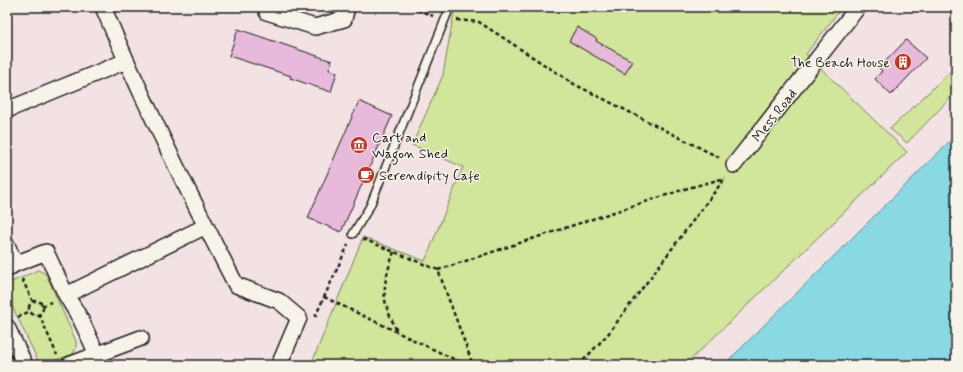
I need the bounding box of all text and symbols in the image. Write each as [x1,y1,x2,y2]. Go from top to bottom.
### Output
building icon: The Beach House [893,52,913,72]
place label: The Beach House [790,54,890,72]
street label: Mess Road [748,85,801,146]
place label: Cart and Wagon Shed [372,129,448,165]
museum icon: Cart and Wagon Shed [349,135,369,155]
cafe icon: Serendipity Cafe [356,165,376,185]
place label: Serendipity Cafe [379,167,480,185]

